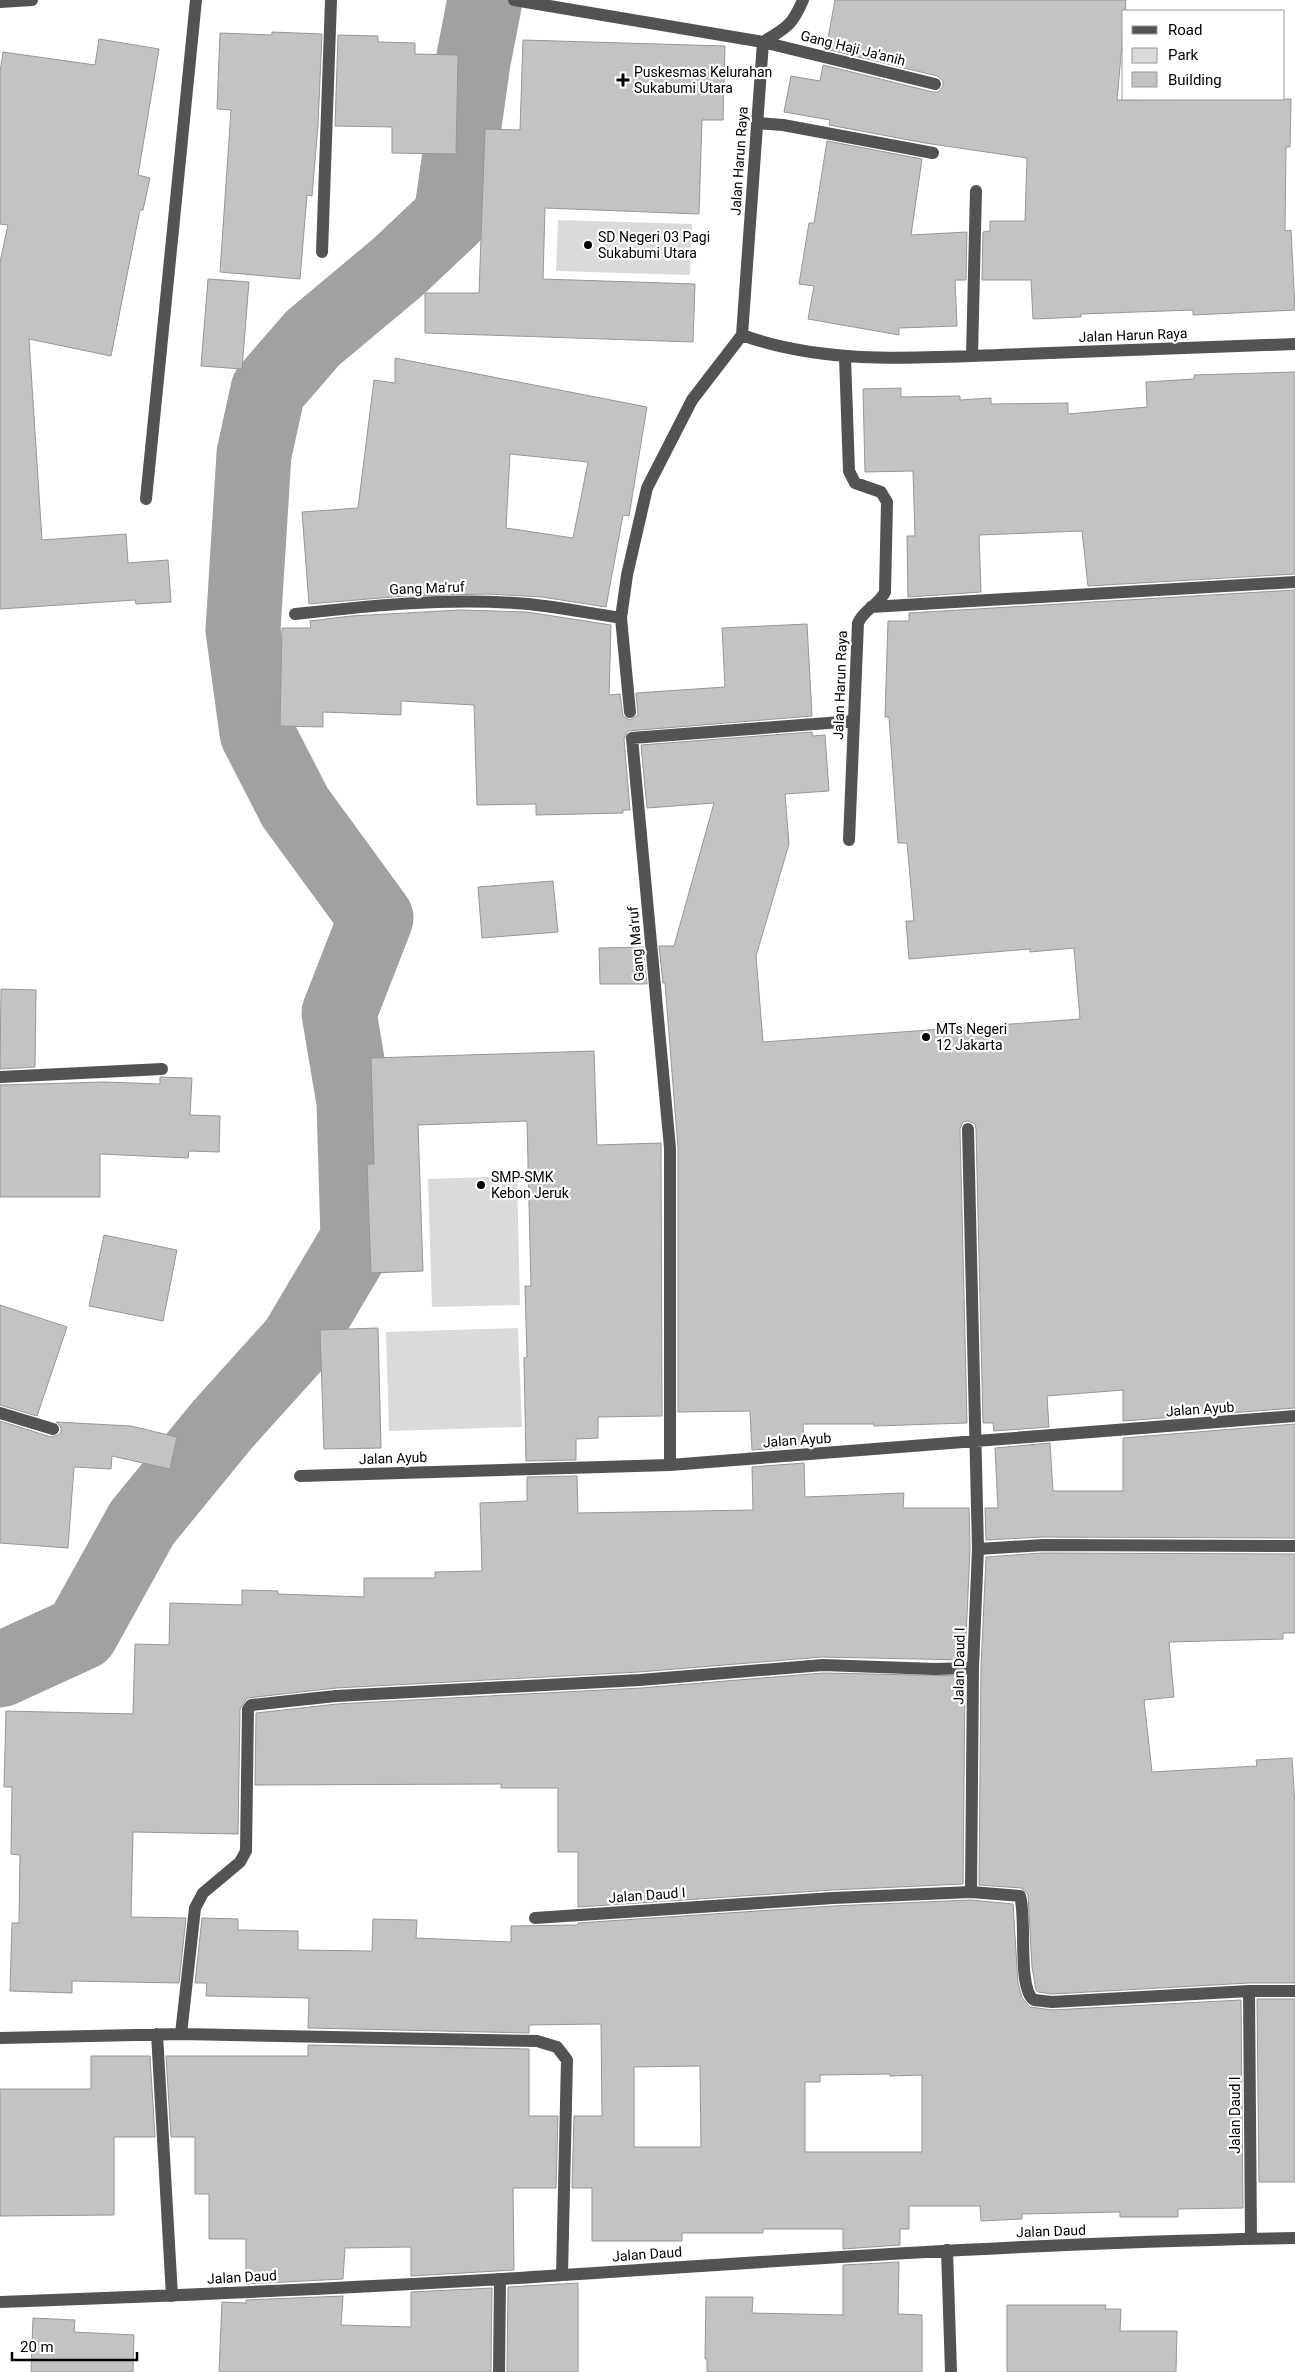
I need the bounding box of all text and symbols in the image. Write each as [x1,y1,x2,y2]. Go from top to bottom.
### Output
legend [1122,10,1285,100]
text: Road [1168,21,1202,39]
street label: Gang Haji Ja'anih [799,27,907,69]
text: Park [1168,46,1199,64]
place label: Puskesmas Kelurahan Sukabumi Utara [634,64,772,96]
text: Building [1168,71,1222,89]
marker: Puskesmas Kelurahan Sukabumi Utara [616,73,630,87]
street label: Jalan Harun Raya [727,106,751,216]
place label: SD Negeri 03 Pagi Sukabumi Utara [598,229,710,261]
marker: SD Negeri 03 Pagi Sukabumi Utara [582,239,594,251]
street label: Jalan Harun Raya [1078,325,1188,345]
street label: Gang Ma'ruf [389,579,465,597]
street label: Jalan Harun Raya [830,630,850,740]
street label: Gang Ma'ruf [625,906,647,982]
place label: MTs Negeri 12 Jakarta [936,1021,1007,1053]
marker: MTs Negeri 12 Jakarta [920,1031,932,1043]
place label: SMP-SMK Kebon Jeruk [491,1169,570,1201]
marker: SMP-SMK Kebon Jeruk [475,1179,487,1191]
street label: Jalan Ayub [1165,1399,1235,1419]
street label: Jalan Ayub [762,1430,832,1450]
street label: Jalan Ayub [358,1449,428,1467]
street label: Jalan Daud I [950,1627,968,1705]
street label: Jalan Daud I [608,1884,686,1906]
street label: Jalan Daud I [1227,2076,1243,2154]
street label: Jalan Daud [1016,2222,1086,2240]
street label: Jalan Daud [612,2244,682,2264]
street label: Jalan Daud [207,2267,277,2287]
scale bar [12,2330,138,2362]
text: 20 m [20,2338,54,2356]

